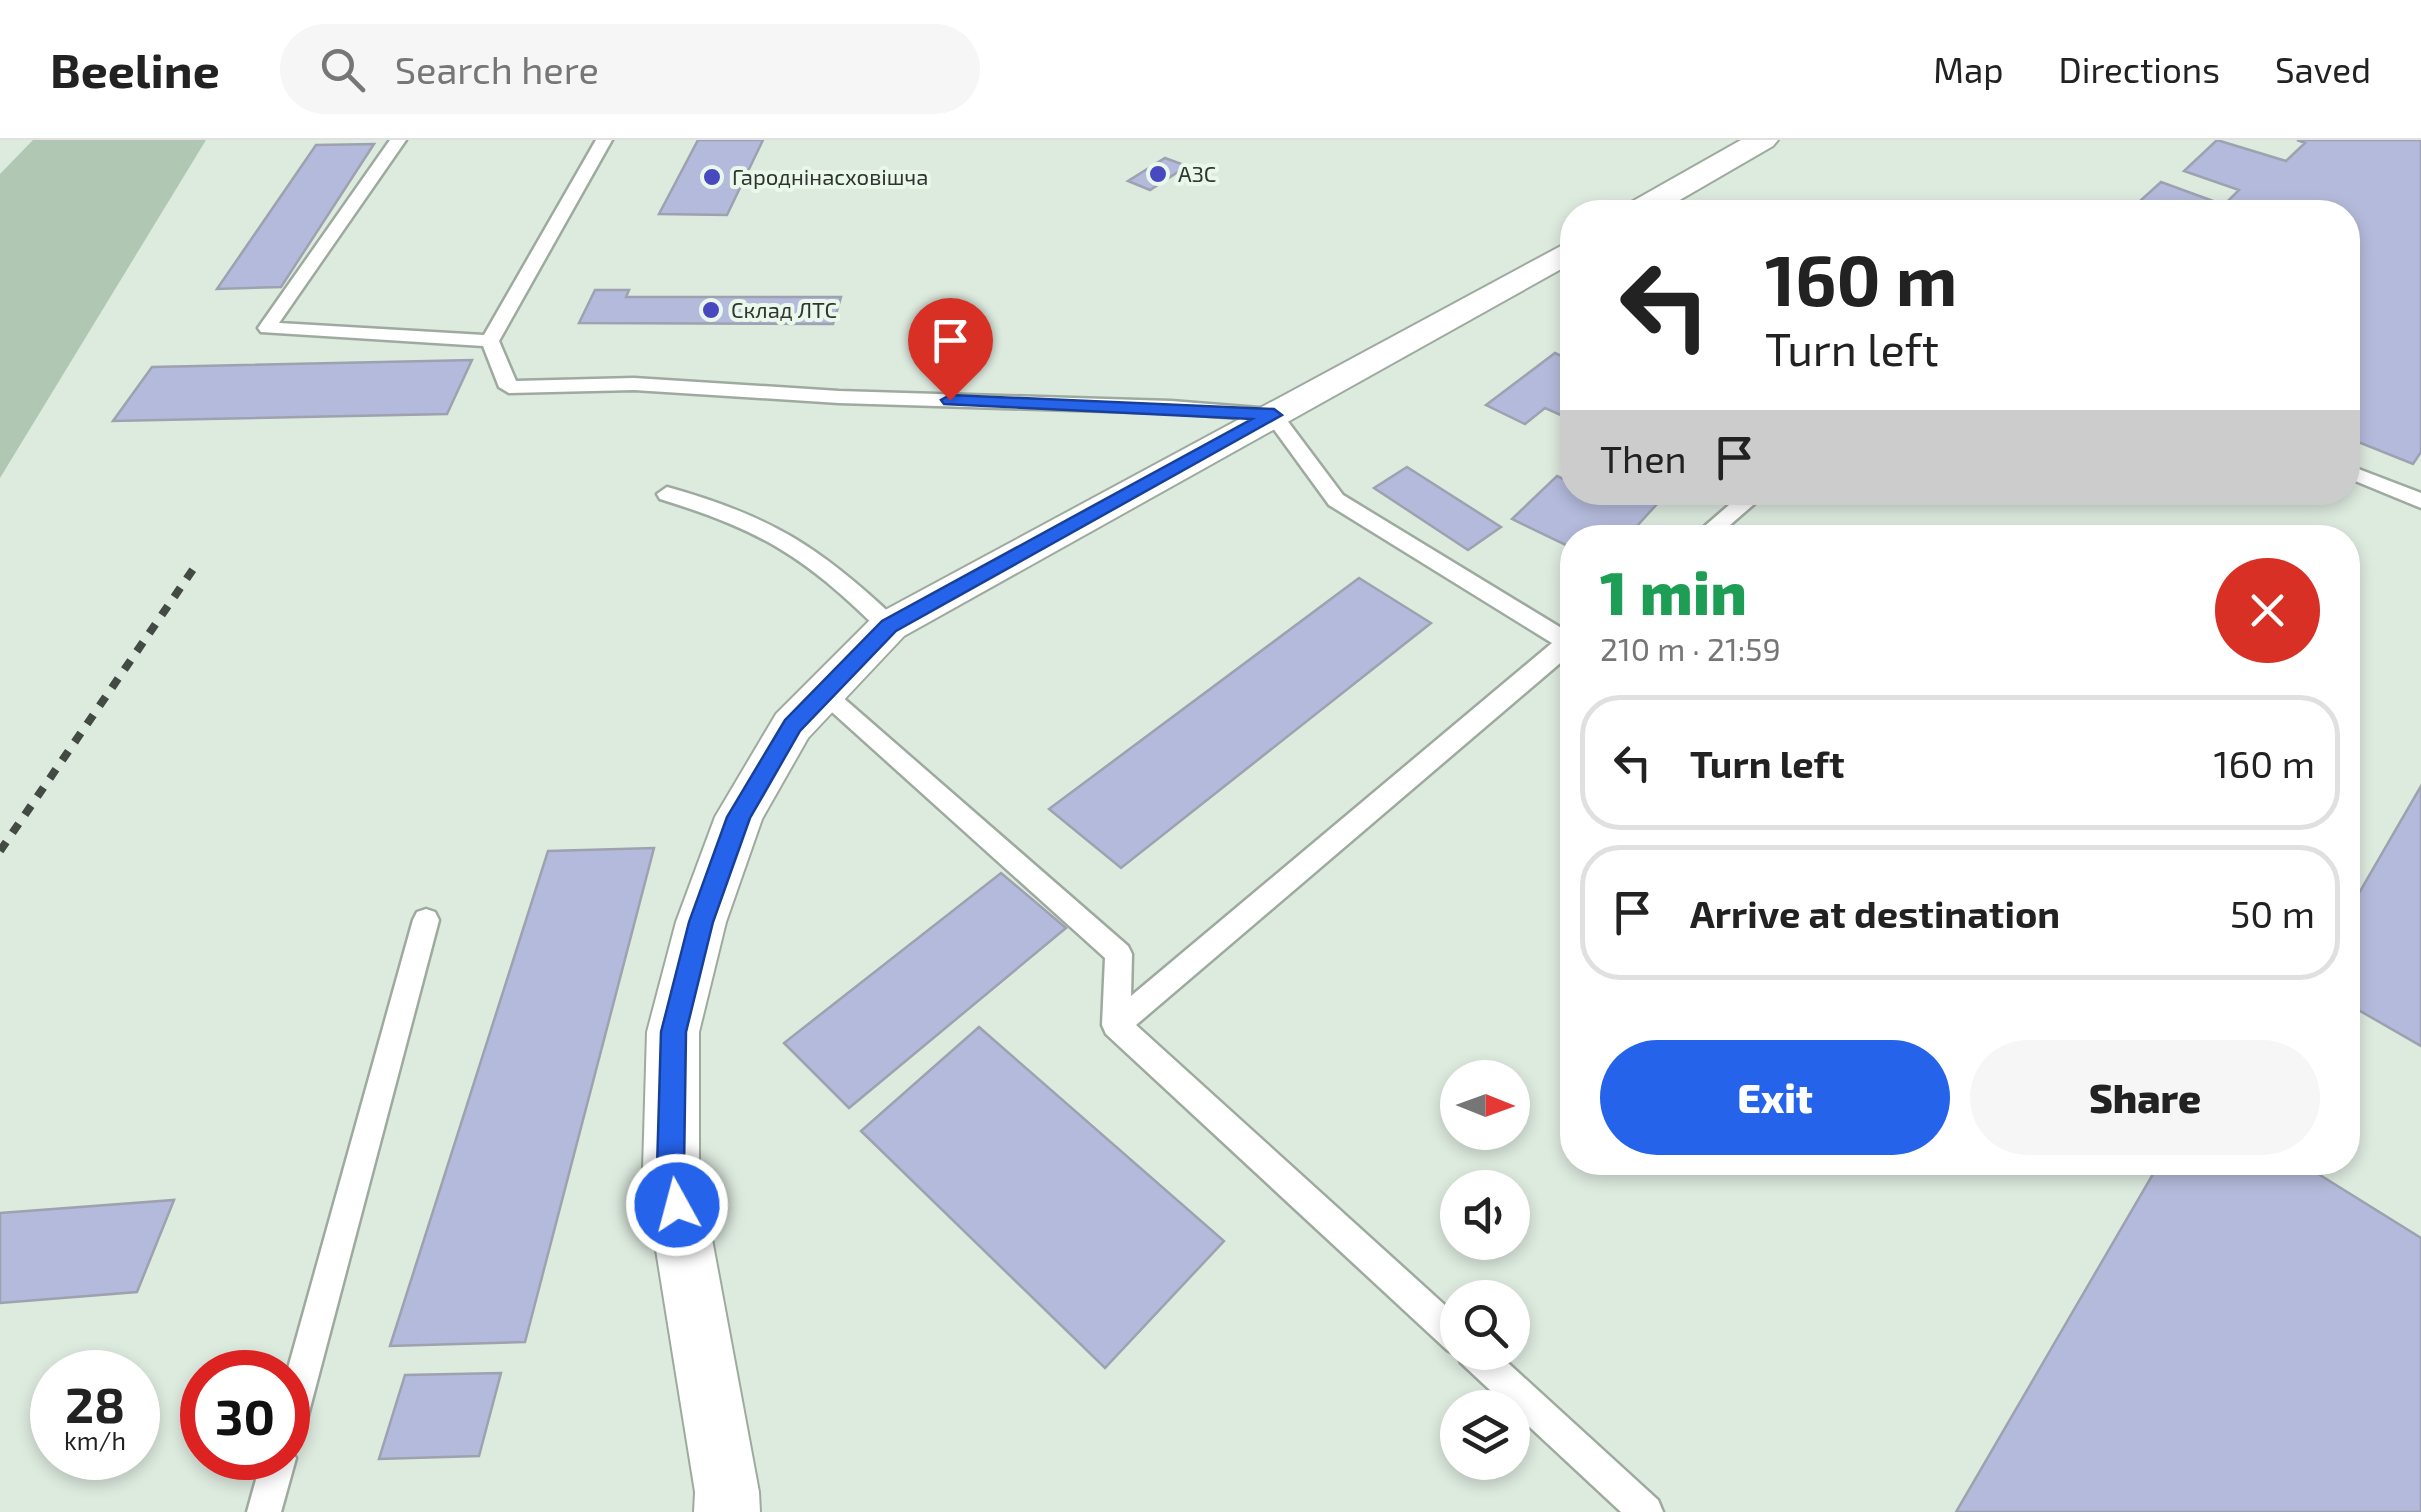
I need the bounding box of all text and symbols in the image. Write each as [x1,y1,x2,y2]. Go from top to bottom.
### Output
search box [280,24,980,114]
text: Beeline [50,40,220,98]
icon: search [315,42,370,97]
text: Search here [395,46,599,92]
text: Map [1933,48,2004,90]
text: Directions [2059,48,2220,90]
text: Saved [2275,48,2371,90]
place label: АЗС [1178,160,1216,186]
place label: Гароднінасховішча [732,163,928,189]
marker: АЗС [1147,163,1169,185]
marker: Гароднінасховішча [701,166,723,188]
text: 160 m [1765,236,1958,320]
icon: left [1600,240,1730,370]
place label: Склад ЛТС [731,296,837,322]
pin [908,298,993,401]
marker: Склад ЛТС [700,299,722,321]
icon: arrive [923,313,978,368]
text: Turn left [1765,321,1939,375]
icon: arrive [1707,430,1762,485]
text: Then [1600,435,1687,481]
text: 1 min [1600,555,1747,627]
button: close [2215,558,2320,663]
text: 210 m · 21:59 [1600,629,1781,667]
icon: left [1605,735,1660,790]
text: Turn left [1690,740,1845,786]
text: 160 m [2213,740,2315,786]
icon: arrive [1605,885,1660,940]
text: Arrive at destination [1690,890,2060,936]
text: 50 m [2230,890,2315,936]
button: Exit [1600,1040,1950,1155]
button: Share [1970,1040,2320,1155]
north arrow [1440,1060,1530,1150]
map controls [1440,1060,1530,1480]
position arrow [625,1153,729,1257]
button: sound [1440,1170,1530,1260]
button: search [1440,1280,1530,1370]
speed limit sign: 30 [180,1350,310,1480]
text: 28 [65,1373,125,1433]
button: layers [1440,1390,1530,1480]
text: km/h [64,1425,126,1455]

